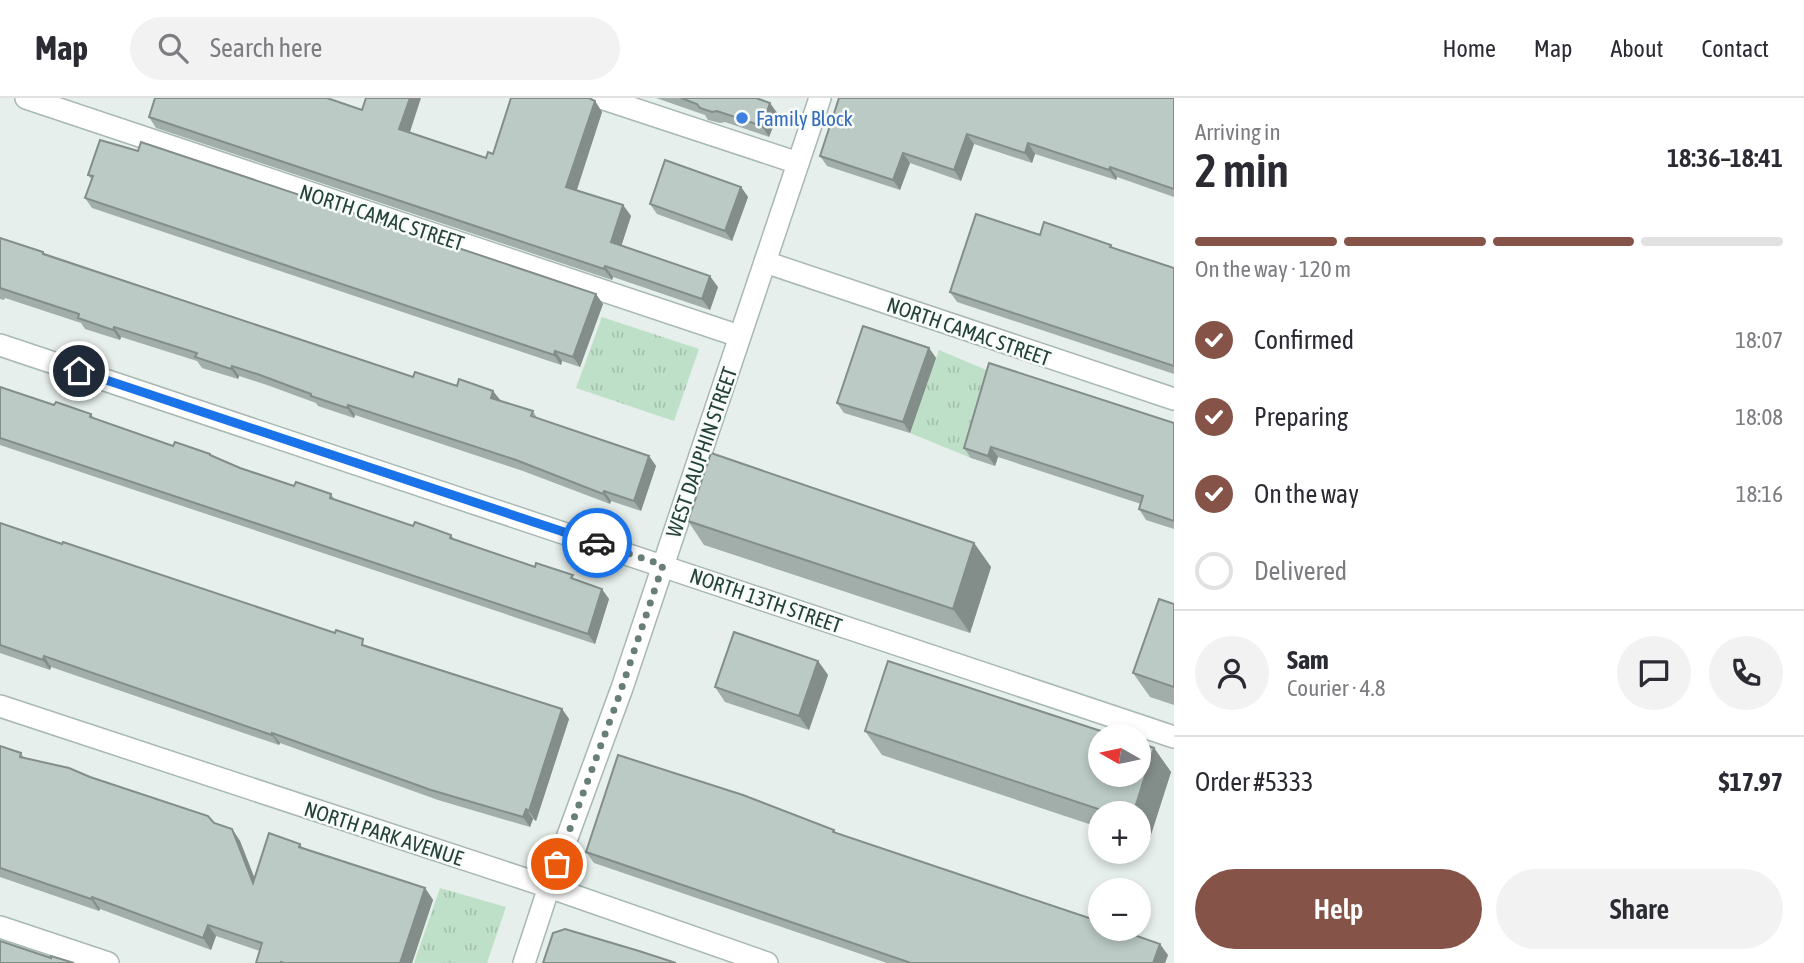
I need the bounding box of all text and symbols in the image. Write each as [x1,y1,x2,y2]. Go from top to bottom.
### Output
search box [130,17,620,80]
text: Map [35,29,88,67]
icon: search [154,29,192,67]
text: Search here [210,33,322,63]
text: Home [1442,35,1496,62]
text: Map [1534,35,1572,62]
text: About [1610,35,1663,62]
text: Contact [1701,35,1769,62]
place label: Family Block [756,106,853,130]
marker: Family Block [734,110,750,126]
text: Arriving in [1195,119,1281,145]
text: 18:36–18:41 [1667,143,1783,173]
text: 2 min [1195,144,1289,197]
street label: NORTH CAMAC STREET [297,179,467,255]
text: On the way · 120 m [1195,256,1351,282]
street label: NORTH CAMAC STREET [884,292,1054,370]
icon: check [1195,321,1233,359]
text: Confirmed [1254,325,1354,355]
text: 18:07 [1735,327,1783,353]
pin [49,341,109,401]
icon: home [60,352,98,390]
street label: WEST DAUPHIN STREET [661,364,741,540]
icon: check [1195,398,1233,436]
text: Preparing [1254,402,1348,432]
text: 18:08 [1735,404,1783,430]
icon: check [1195,475,1233,513]
text: On the way [1254,479,1359,509]
text: 18:16 [1736,481,1783,507]
courier [562,508,632,578]
icon: car [578,524,616,562]
text: Delivered [1254,556,1347,586]
street label: NORTH 13TH STREET [687,563,845,637]
button: person [1195,636,1269,710]
button: chat [1617,636,1691,710]
button: phone [1709,636,1783,710]
text: Sam [1287,645,1329,675]
text: Courier · 4.8 [1287,675,1386,701]
north arrow [1088,724,1152,788]
map controls [1088,724,1151,941]
text: Order #5333 [1195,767,1314,797]
text: $17.97 [1719,767,1783,797]
street label: NORTH PARK AVENUE [301,796,467,870]
button: + [1088,801,1151,864]
pin [527,834,587,894]
icon: bag [538,845,576,883]
button: Help [1195,869,1482,949]
button: Share [1496,869,1783,949]
button: − [1088,878,1151,941]

